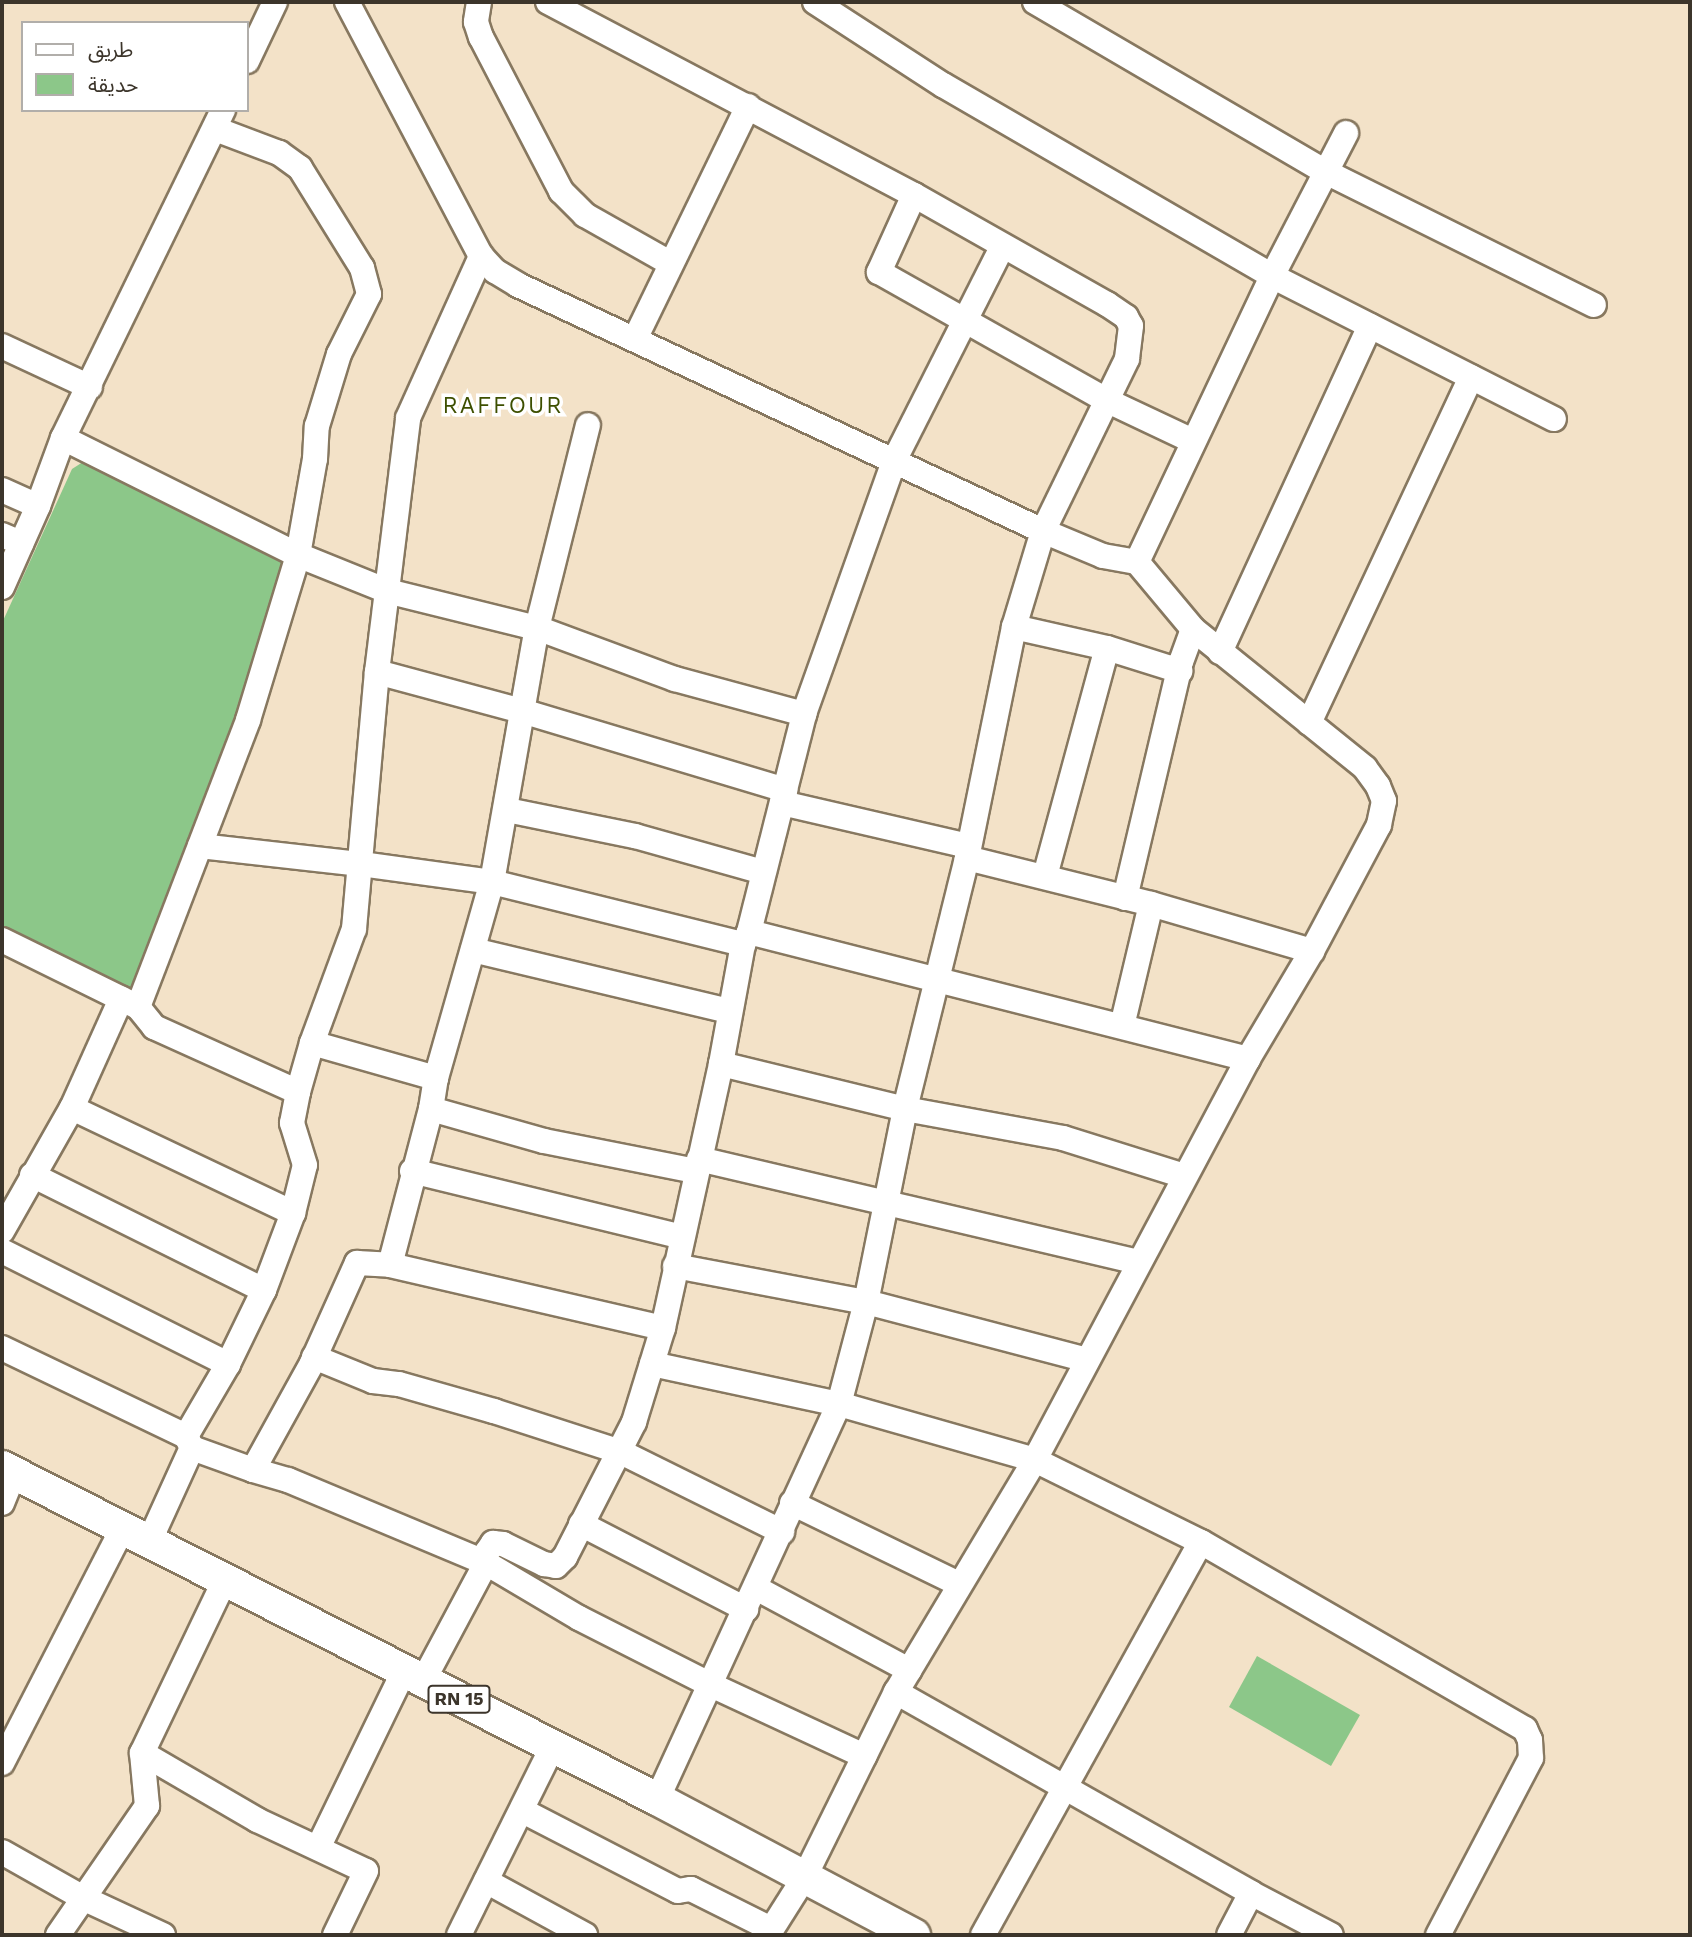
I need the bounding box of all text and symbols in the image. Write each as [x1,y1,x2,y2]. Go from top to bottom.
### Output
legend [21,21,248,112]
text: طريق [88,37,133,62]
text: حديقة [88,72,138,97]
district label: RAFFOUR [443,392,563,420]
road number: RN 15 [426,1684,492,1714]

